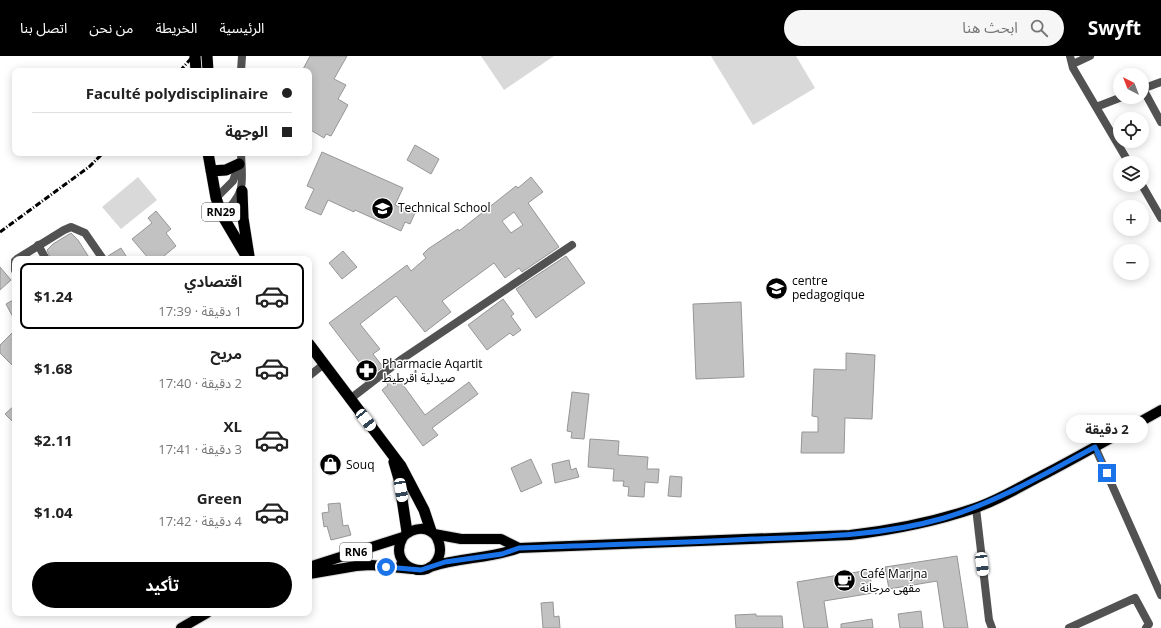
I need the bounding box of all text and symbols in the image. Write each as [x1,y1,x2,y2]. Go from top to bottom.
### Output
search box [784,10,1064,46]
text: Swyft [1088,15,1141,41]
text: ابحث هنا [962,17,1018,37]
icon: search [1028,17,1050,39]
text: اتصل بنا [20,18,67,37]
text: من نحن [89,18,133,37]
text: الخريطة [155,18,197,37]
text: الرئيسية [219,18,264,37]
north arrow [1113,68,1149,104]
map controls [1113,68,1149,280]
text: Faculté polydisciplinaire [86,83,268,103]
button: locate [1113,112,1149,148]
text: الوجهة [225,121,268,141]
button: layers [1113,156,1149,192]
school or university icon: Technical School [370,195,396,221]
place label: Technical School [398,199,491,216]
button: + [1113,200,1149,236]
road number: RN29 [202,203,240,221]
button: − [1113,244,1149,280]
text: اقتصادي [184,271,242,291]
place label: centre pedagogique [792,272,865,303]
school or university icon: centre pedagogique [763,275,789,301]
icon: car [254,278,290,314]
text: $1.24 [34,286,73,306]
text: 1 دقيقة · 17:39 [158,302,242,320]
text: مريح [210,343,242,363]
icon: car [254,350,290,386]
place label: Pharmacie Aqartit صيدلية أقرطيط [382,355,483,386]
text: $1.68 [34,358,73,378]
pharmacy icon: Pharmacie Aqartit صيدلية أقرطيط [353,358,379,384]
text: 2 دقيقة · 17:40 [158,374,242,392]
car [354,407,378,433]
callout: 2 دقيقة [1066,415,1148,443]
text: XL [224,416,242,436]
text: 2 دقيقة [1085,420,1129,438]
icon: car [254,422,290,458]
text: $2.11 [34,430,73,450]
text: 3 دقيقة · 17:41 [158,440,242,458]
shop icon: Souq [317,452,343,478]
place label: Souq [346,456,375,473]
route end [1098,464,1116,482]
car [393,477,409,503]
text: Green [197,488,242,508]
icon: car [254,494,290,530]
text: $1.04 [34,502,73,522]
text: 4 دقيقة · 17:42 [158,512,242,530]
road number: RN6 [340,543,372,561]
car [975,551,989,577]
route start [377,558,395,576]
button: تأكيد [32,562,292,608]
place label: Café Marjna مقهى مرجانة [860,565,928,596]
cafe icon: Café Marjna مقهى مرجانة [831,568,857,594]

